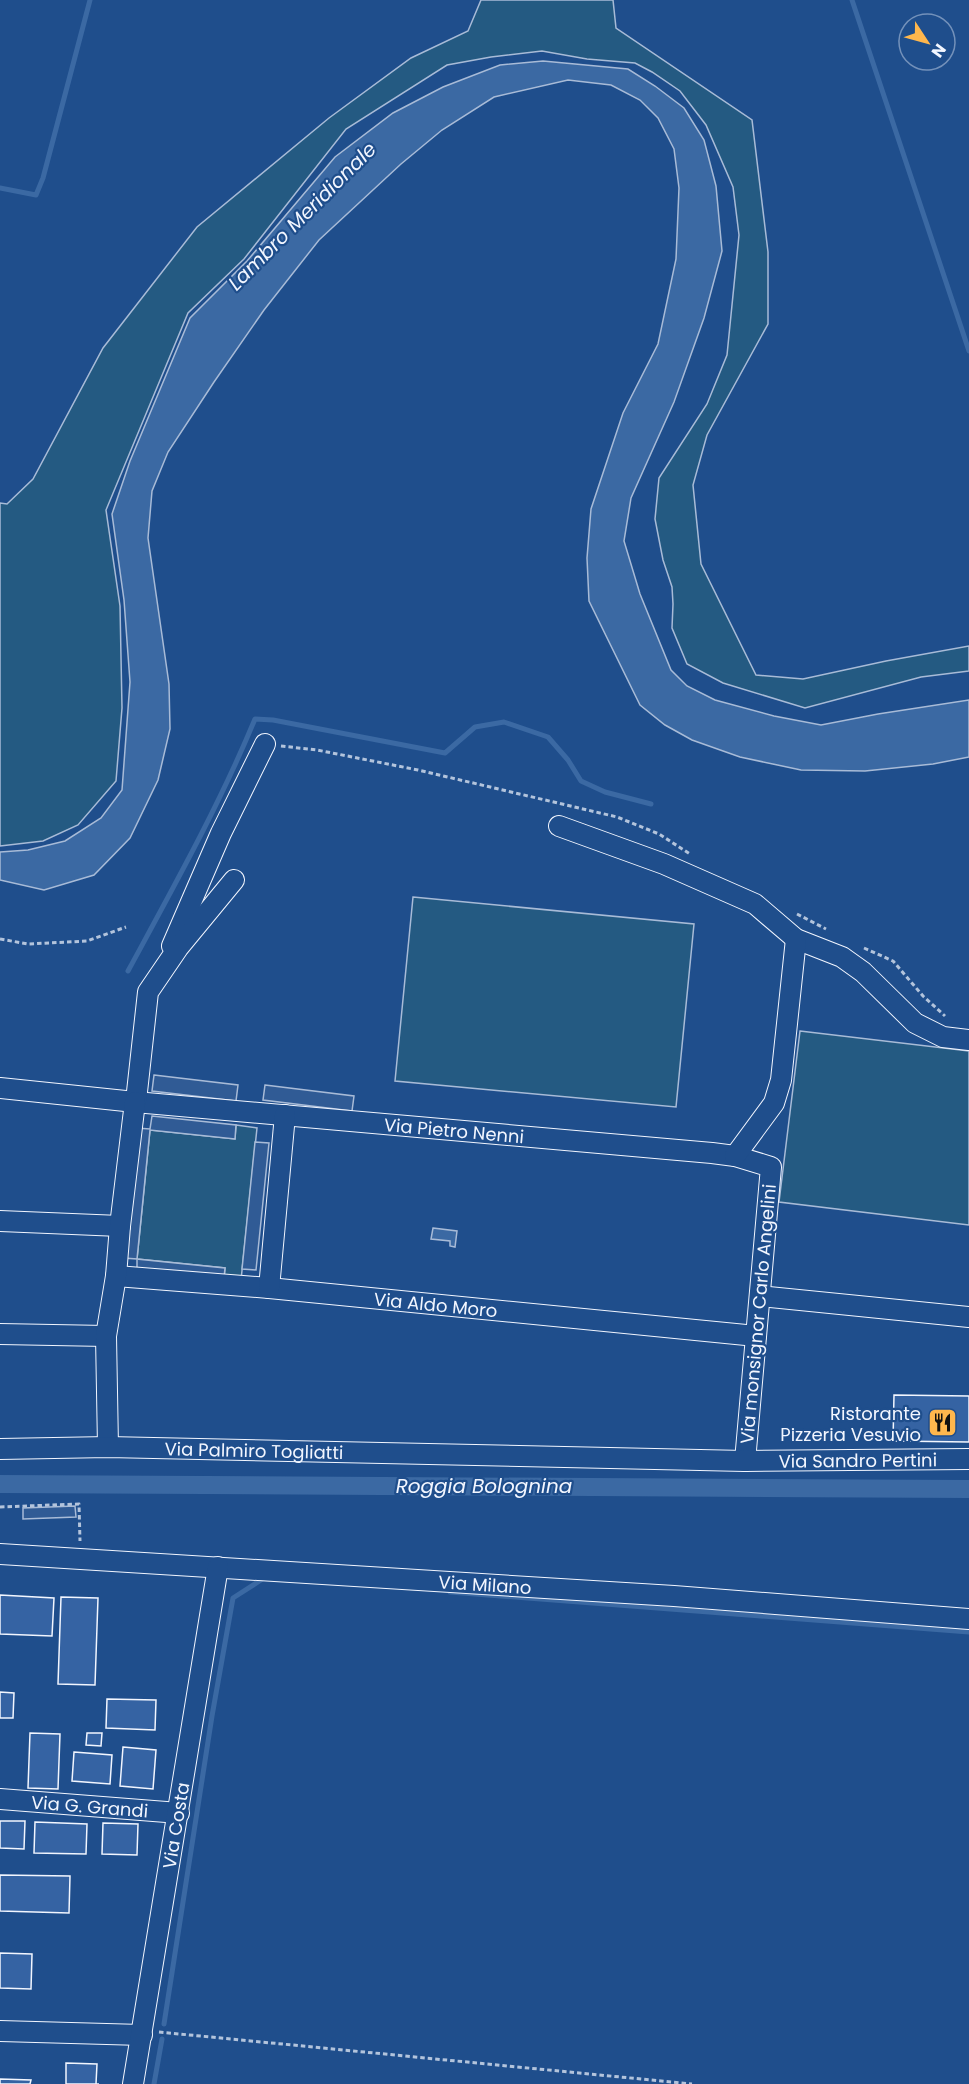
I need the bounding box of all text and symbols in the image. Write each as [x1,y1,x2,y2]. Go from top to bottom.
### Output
north arrow [897,12,957,72]
text: N [926,39,952,62]
water label: Lambro Meridionale [222,136,382,296]
street label: Via Pietro Nenni [383,1112,525,1149]
street label: Via monsignor Carlo Angelini [734,1183,782,1445]
street label: Via Aldo Moro [373,1286,499,1323]
place label: Ristorante Pizzeria Vesuvio [780,1401,921,1447]
restaurant icon: Ristorante Pizzeria Vesuvio [926,1407,958,1439]
street label: Via Palmiro Togliatti [164,1436,344,1465]
street label: Via Sandro Pertini [779,1447,937,1473]
water label: Roggia Bolognina [396,1472,572,1500]
street label: Via Milano [438,1569,532,1600]
street label: Via Costa [156,1780,195,1871]
street label: Via G. Grandi [30,1789,149,1823]

